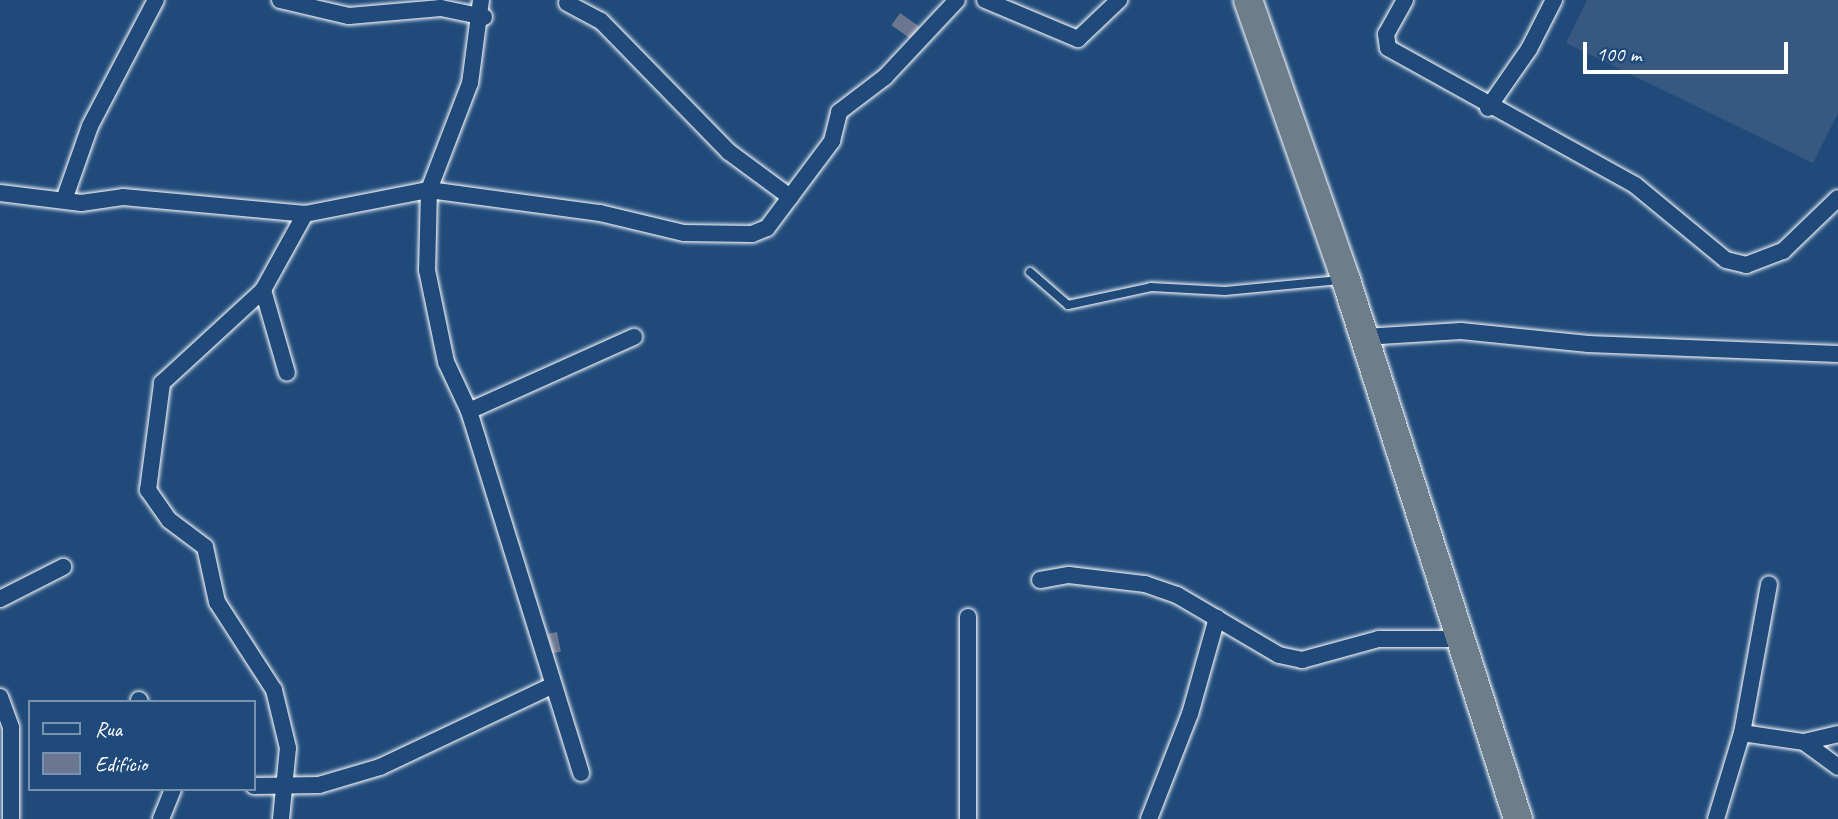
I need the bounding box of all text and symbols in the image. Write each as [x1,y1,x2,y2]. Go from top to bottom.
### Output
scale bar [1586,28,1791,72]
text: 100 m [1596,41,1641,67]
legend [28,700,256,791]
text: Rua [95,716,122,742]
text: Edifício [95,751,147,777]

